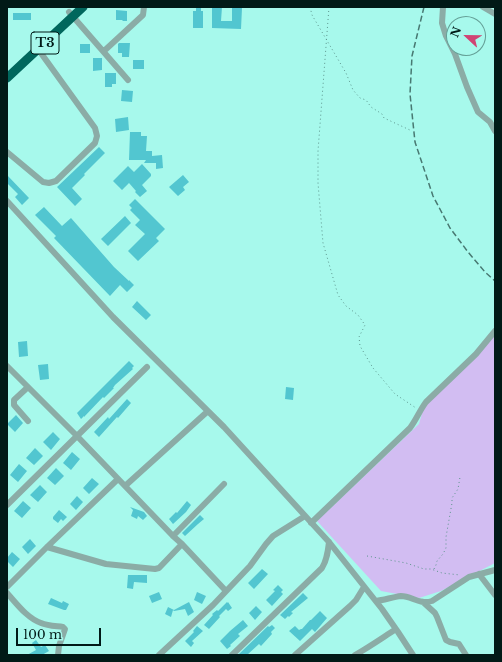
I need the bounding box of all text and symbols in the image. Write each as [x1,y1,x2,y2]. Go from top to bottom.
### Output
north arrow [446,16,486,56]
text: N [447,24,464,39]
road number: T3 [31,32,59,54]
scale bar [18,620,103,646]
text: 100 m [23,627,62,642]

